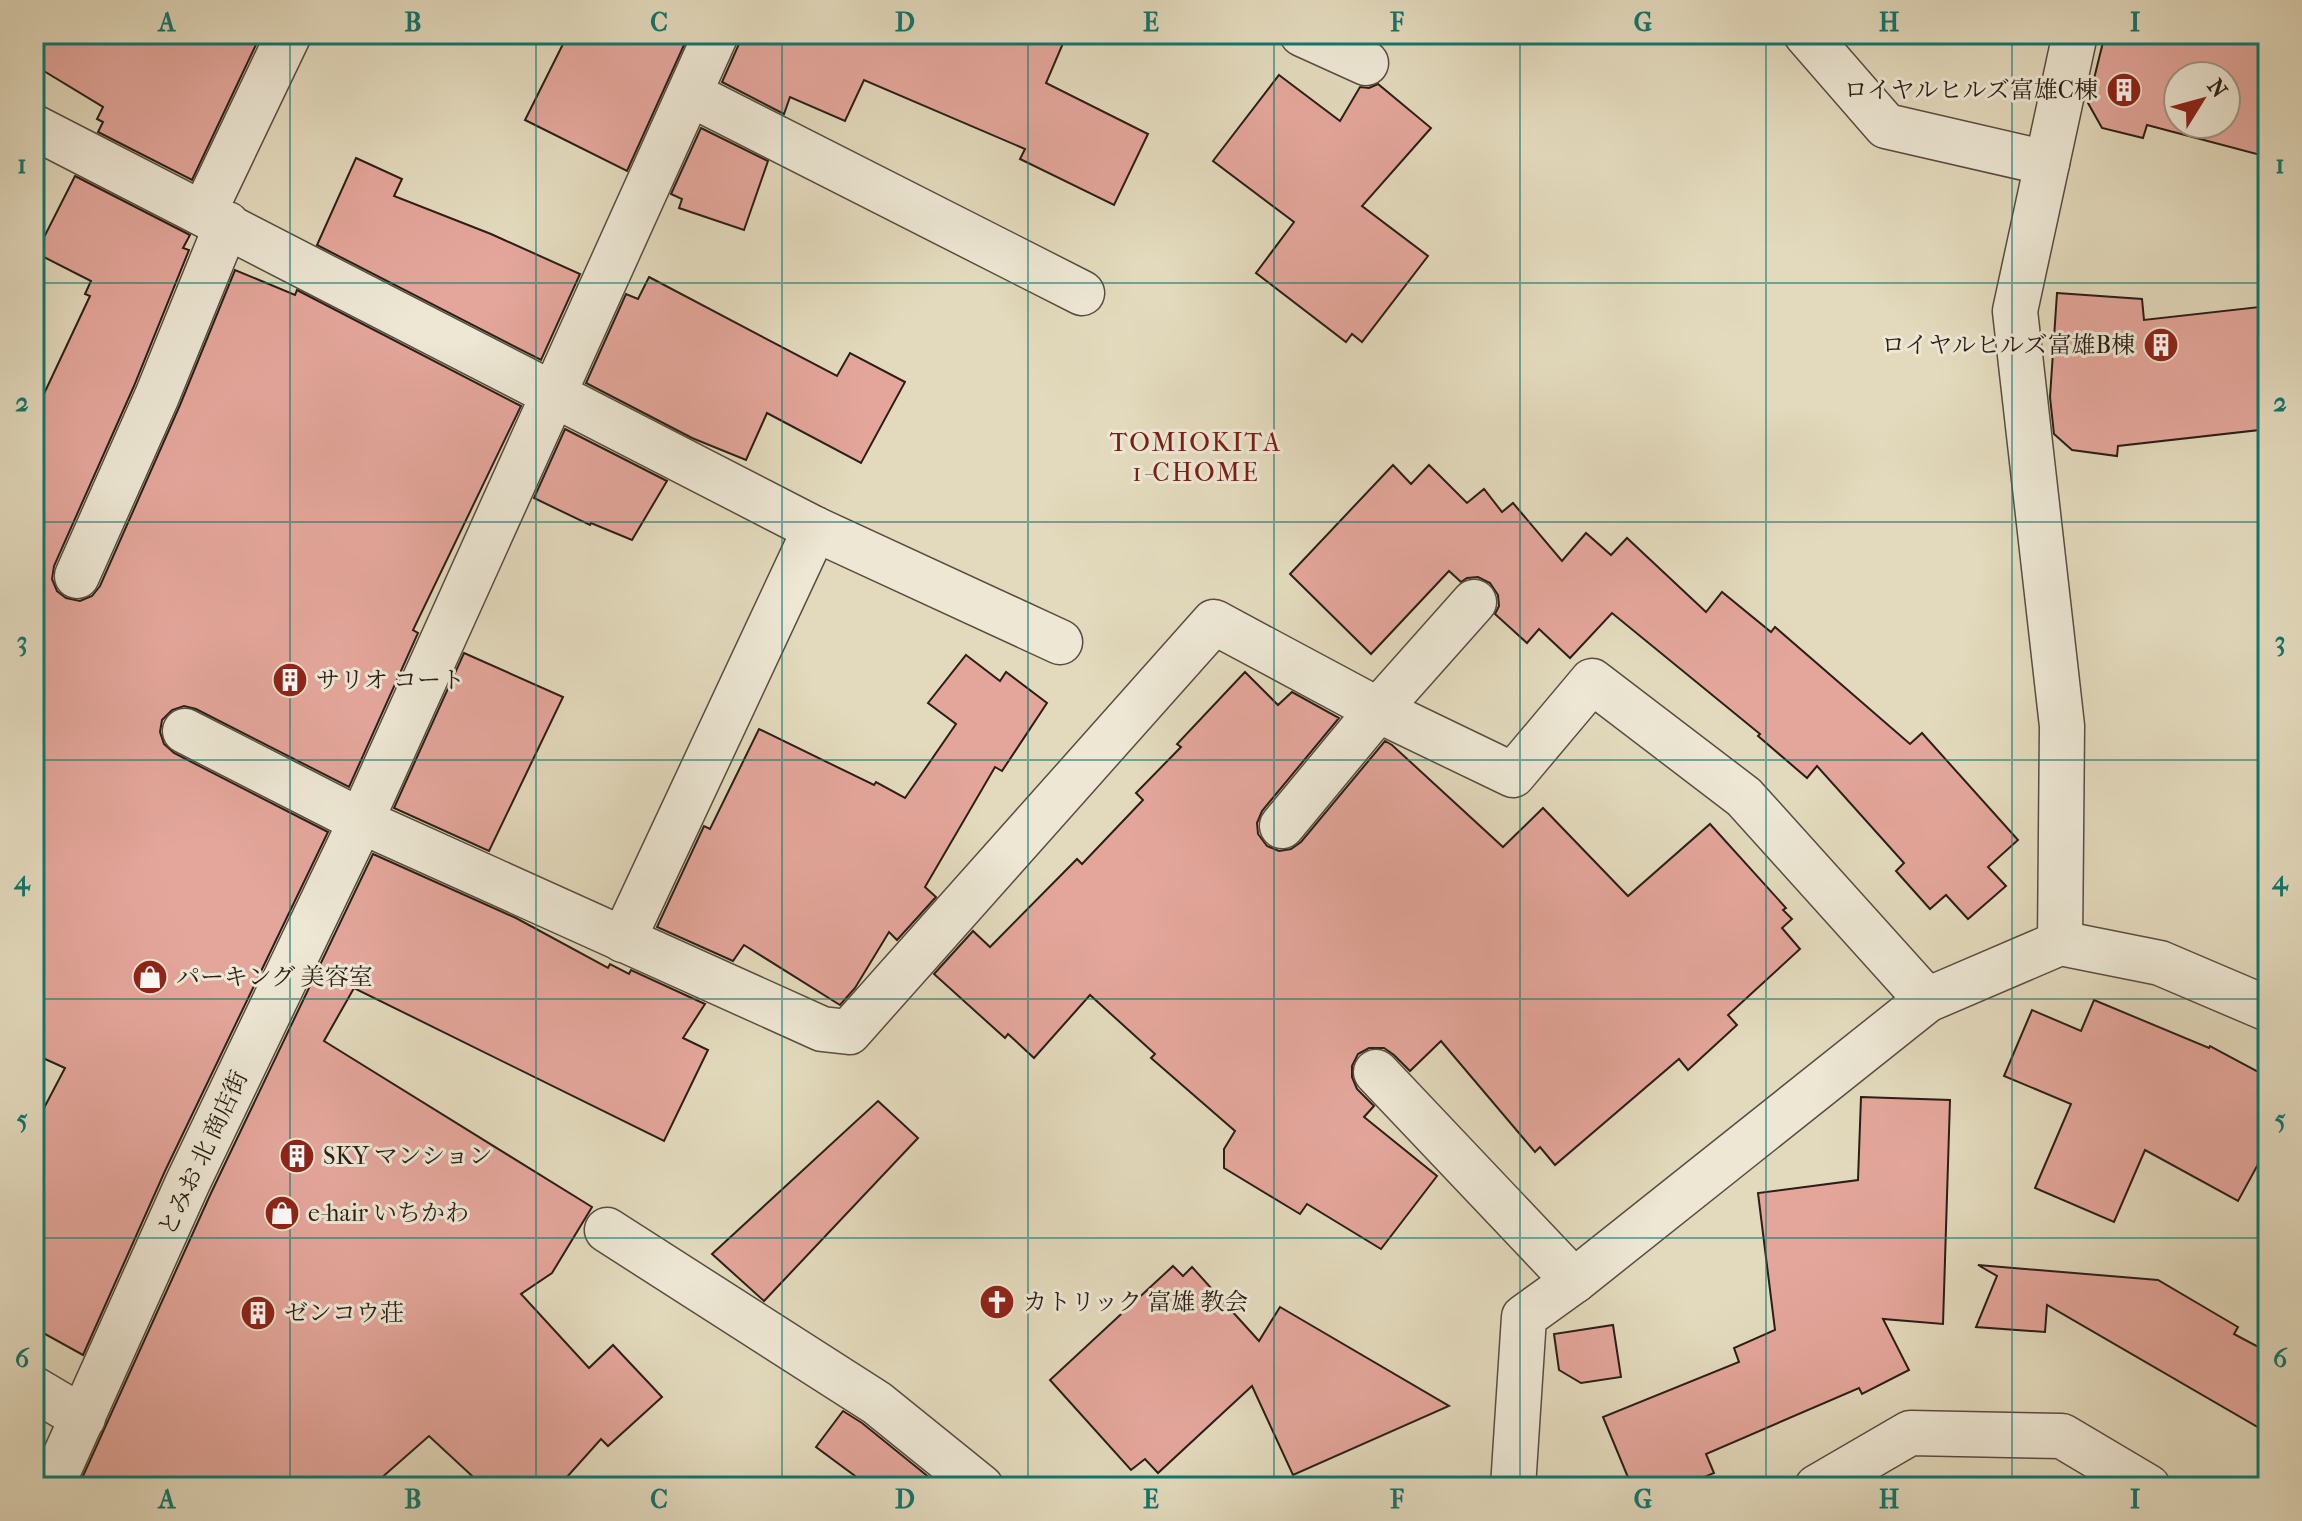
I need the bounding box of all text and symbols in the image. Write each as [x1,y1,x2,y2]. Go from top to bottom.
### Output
text: A [157,7,177,38]
text: B [405,7,422,38]
text: C [650,7,668,38]
text: D [895,7,915,38]
text: E [1143,7,1159,38]
text: F [1389,7,1404,38]
text: G [1634,7,1652,38]
text: H [1879,7,1900,38]
text: I [2130,7,2140,38]
north arrow [2162,60,2242,140]
building icon: ロイヤルヒルズ富雄C棟 [2105,71,2143,109]
text: N [2202,74,2233,103]
place label: ロイヤルヒルズ富雄C棟 [1844,76,2098,104]
text: 1 [17,149,27,180]
text: 1 [2275,149,2285,180]
building icon: ロイヤルヒルズ富雄B棟 [2142,326,2180,364]
place label: ロイヤルヒルズ富雄B棟 [1881,331,2135,359]
text: 2 [15,387,29,418]
text: 2 [2273,387,2287,418]
district label: TOMIOKITA 1-CHOME [1110,427,1282,488]
text: 3 [17,626,27,657]
text: 3 [2275,626,2285,657]
building icon: サリオ コート [271,661,309,699]
place label: サリオ コート [316,666,465,694]
text: 4 [13,865,31,897]
text: 4 [2271,865,2289,897]
shop icon: パーキング 美容室 [131,958,169,996]
place label: パーキング 美容室 [176,963,372,991]
street label: とみお 北 商店街 [153,1066,253,1240]
text: 5 [16,1104,28,1135]
text: 5 [2274,1104,2286,1135]
building icon: SKY マンション [278,1137,316,1175]
place label: SKY マンション [323,1142,493,1170]
shop icon: e-hair いちかわ [263,1194,301,1232]
place label: e-hair いちかわ [308,1199,469,1227]
church icon: カトリック 富雄 教会 [978,1283,1016,1321]
place label: カトリック 富雄 教会 [1023,1288,1248,1316]
building icon: ゼンコウ荘 [239,1294,277,1332]
place label: ゼンコウ荘 [284,1299,404,1327]
text: 6 [15,1343,30,1374]
text: 6 [2273,1343,2288,1374]
text: A [157,1484,177,1515]
text: B [405,1484,422,1515]
text: C [650,1484,668,1515]
text: D [895,1484,915,1515]
text: E [1143,1484,1159,1515]
text: F [1389,1484,1404,1515]
text: G [1634,1484,1652,1515]
text: H [1879,1484,1900,1515]
text: I [2130,1484,2140,1515]

